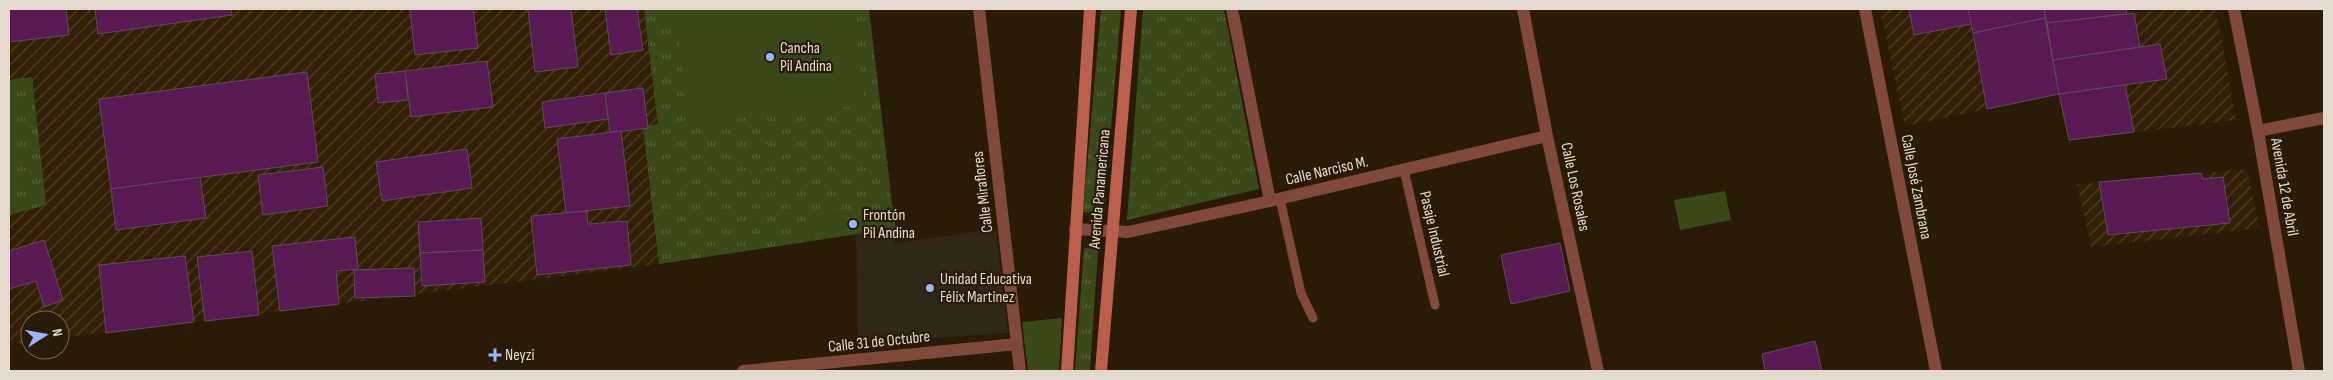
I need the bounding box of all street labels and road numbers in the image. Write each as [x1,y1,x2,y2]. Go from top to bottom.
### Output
street label: Avenida Panamericana [1085,129,1115,250]
street label: Calle José Zambrana [1897,133,1935,241]
street label: Avenida 12 de Abril [2266,136,2302,237]
street label: Calle Los Rosales [1556,141,1594,233]
street label: Calle Miraflores [969,150,997,234]
street label: Calle Narciso M. [1284,152,1370,190]
street label: Pasaje Industrial [1415,189,1453,279]
street label: Calle 31 de Octubre [827,327,931,357]

